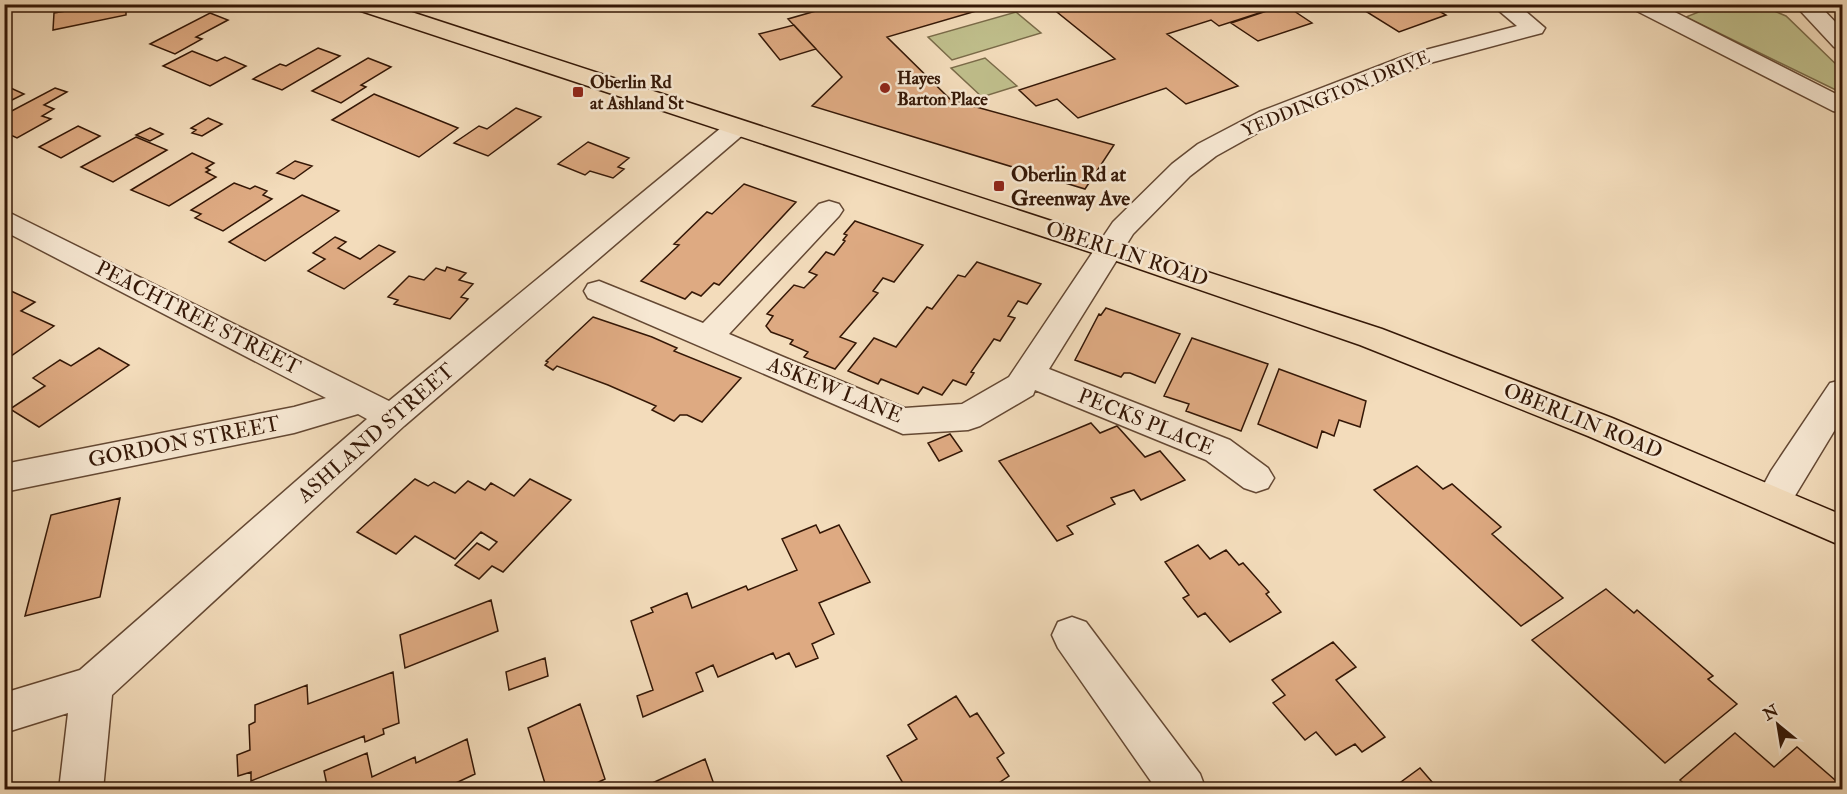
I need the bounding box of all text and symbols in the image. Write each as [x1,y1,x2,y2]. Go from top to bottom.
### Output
street label: YEDDINGTON DRIVE [1239,46,1433,142]
place label: Hayes Barton Place [897,67,988,111]
place label: Oberlin Rd at Ashland St [590,71,684,115]
marker: Hayes Barton Place [878,81,892,95]
marker: Oberlin Rd at Ashland St [571,85,585,99]
place label: Oberlin Rd at Greenway Ave [1011,161,1130,212]
marker: Oberlin Rd at Greenway Ave [992,179,1006,193]
street label: OBERLIN ROAD [1042,215,1212,293]
street label: PEACHTREE STREET [91,255,305,382]
street label: ASKEW LANE [763,350,907,429]
street label: ASHLAND STREET [291,357,461,509]
street label: OBERLIN ROAD [1499,377,1667,465]
street label: PECKS PLACE [1074,382,1218,462]
street label: GORDON STREET [86,410,283,474]
north arrow [1748,695,1808,755]
text: N [1759,700,1783,726]

